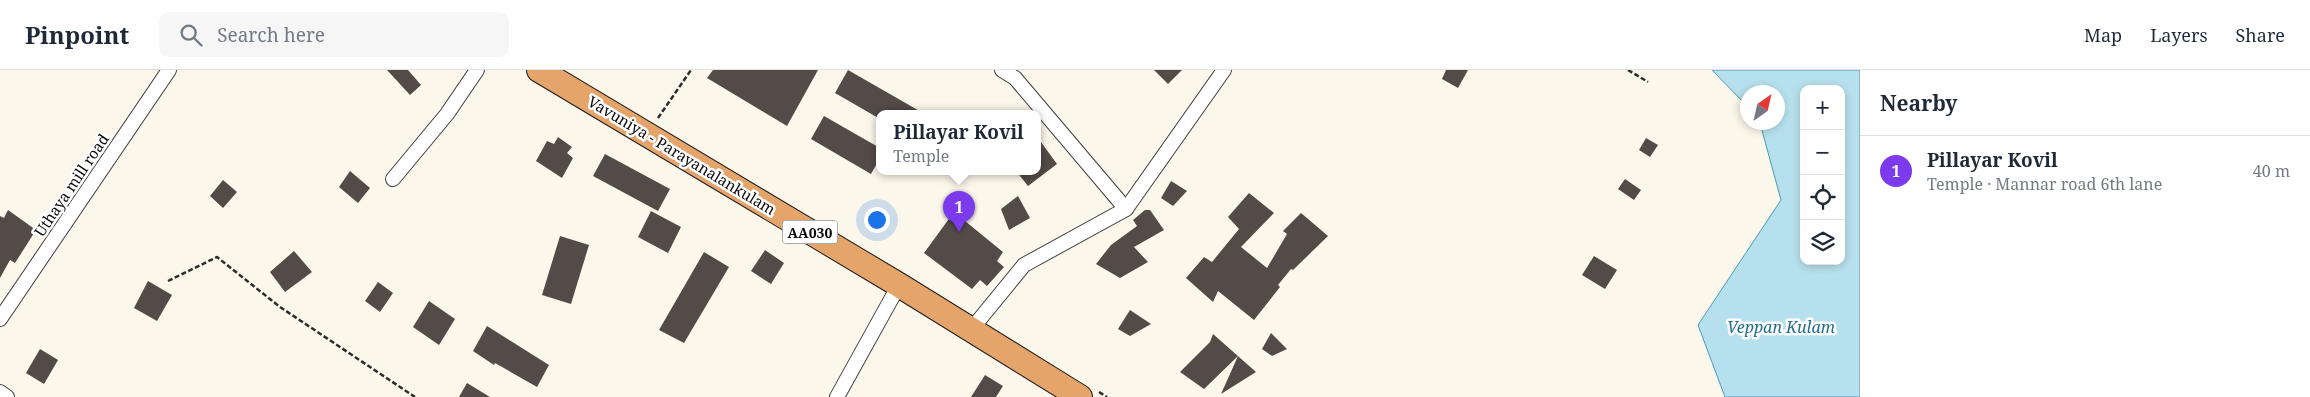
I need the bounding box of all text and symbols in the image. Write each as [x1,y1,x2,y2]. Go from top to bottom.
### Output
search box [159,12,509,57]
text: Pinpoint [25,18,129,51]
icon: search [177,21,205,49]
text: Search here [217,22,325,48]
text: Map [2084,23,2122,47]
text: Layers [2150,23,2208,47]
text: Share [2236,23,2285,47]
north arrow [1740,85,1785,130]
map controls [1800,85,1845,265]
button: + [1800,85,1845,130]
text: Nearby [1880,89,1958,117]
street label: Vavuniya - Parayanalankulam [584,91,780,219]
popup [876,110,1041,175]
text: Pillayar Kovil [893,119,1024,145]
street label: Uthaya mill road [29,130,113,240]
button: − [1800,130,1845,175]
text: Temple [893,145,949,167]
text: Pillayar Kovil [1927,147,2058,173]
text: 1 [1891,160,1901,182]
text: 40 m [2253,160,2290,182]
text: Temple · Mannar road 6th lane [1927,173,2162,195]
button: locate [1800,175,1845,220]
pin: 1 [943,191,975,232]
your location [864,207,890,233]
road number: AA030 [782,220,838,243]
button: layers [1800,220,1845,265]
water label: Veppan Kulam [1727,316,1836,338]

